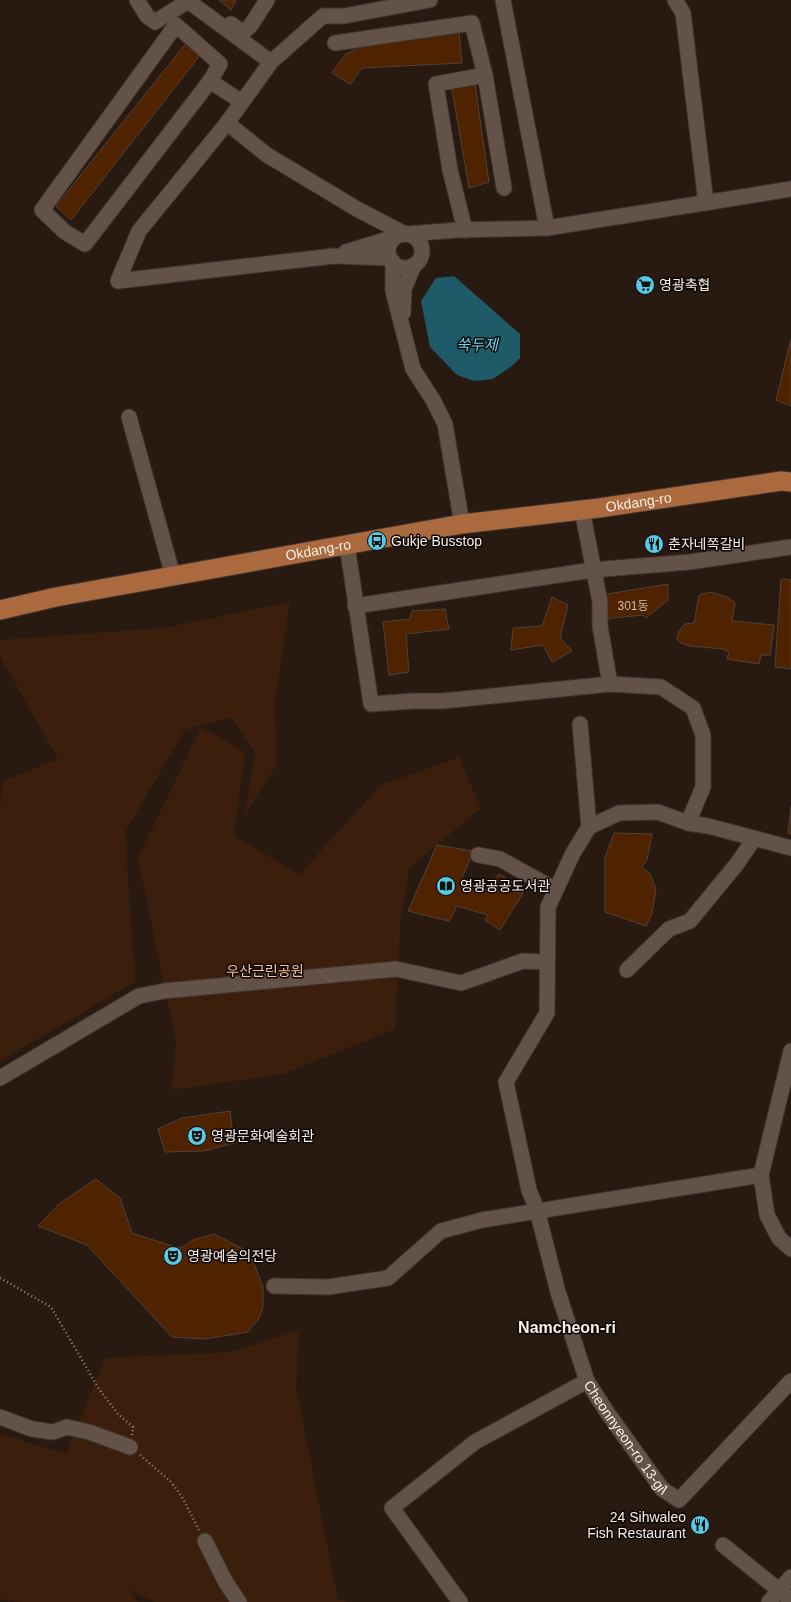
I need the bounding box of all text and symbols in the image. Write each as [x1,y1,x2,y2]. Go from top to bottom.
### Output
supermarket icon: 영광축협 [634,274,656,296]
place label: 영광축협 [659,277,711,293]
water label: 쑥두제 [456,336,500,353]
street label: Okdang-ro [605,489,673,515]
bus stop icon: Gukje Busstop [366,530,388,552]
place label: Gukje Busstop [391,533,482,549]
restaurant icon: 춘자네쪽갈비 [643,533,665,555]
street label: Okdang-ro [284,536,353,564]
place label: 춘자네쪽갈비 [668,536,745,552]
house number: 301동 [617,599,649,613]
library icon: 영광공공도서관 [435,875,457,897]
place label: 영광공공도서관 [460,878,550,894]
park label: 우산근린공원 [226,963,304,979]
theatre icon: 영광문화예술회관 [186,1125,208,1147]
place label: 영광문화예술회관 [211,1128,314,1144]
theatre icon: 영광예술의전당 [162,1245,184,1267]
place label: 영광예술의전당 [187,1248,277,1264]
district label: Namcheon-ri [518,1319,616,1336]
street label: Cheonnyeon-ro 13-gil [581,1377,670,1498]
place label: 24 Sihwaleo Fish Restaurant [587,1509,686,1541]
restaurant icon: 24 Sihwaleo Fish Restaurant [689,1514,711,1536]

